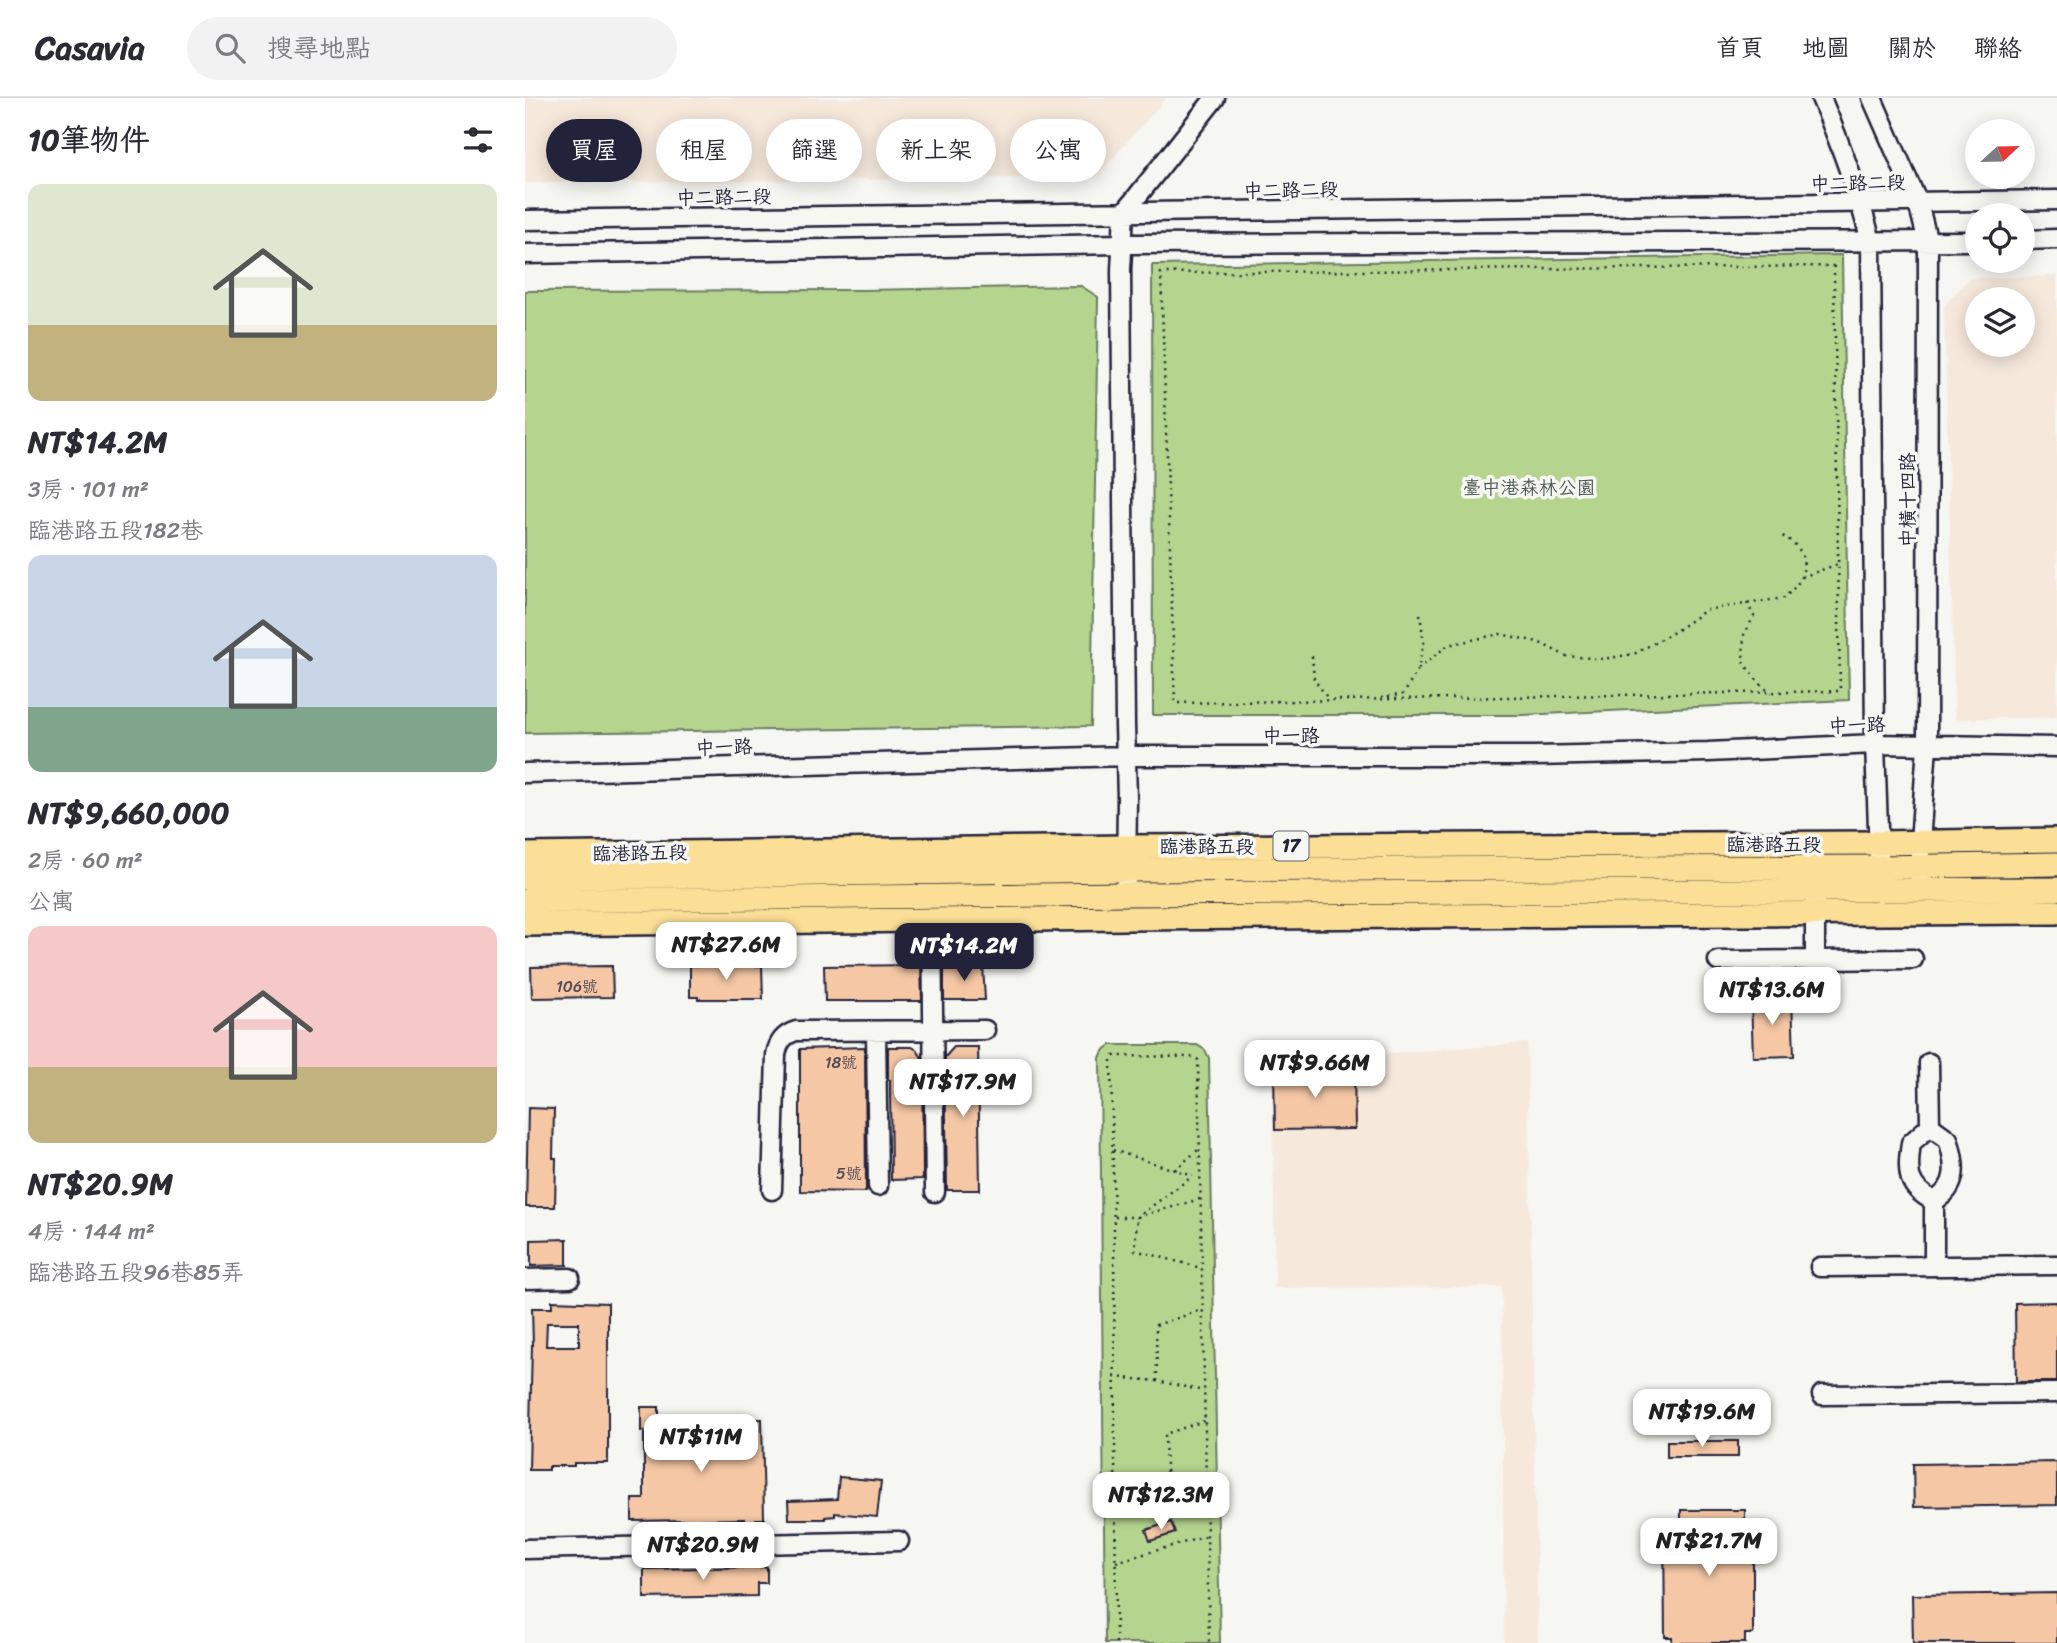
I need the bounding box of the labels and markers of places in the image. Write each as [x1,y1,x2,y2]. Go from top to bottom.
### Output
pin: NT$27.6M [654,922,798,982]
pin: NT$14.2M [892,924,1036,983]
pin: NT$13.6M [1700,968,1844,1027]
pin: NT$9.66M [1243,1040,1387,1100]
pin: NT$17.9M [891,1060,1035,1119]
pin: NT$19.6M [1630,1390,1774,1449]
pin: NT$11M [644,1414,758,1474]
pin: NT$12.3M [1089,1472,1233,1532]
pin: NT$21.7M [1637,1518,1781,1578]
pin: NT$20.9M [631,1522,775,1582]

